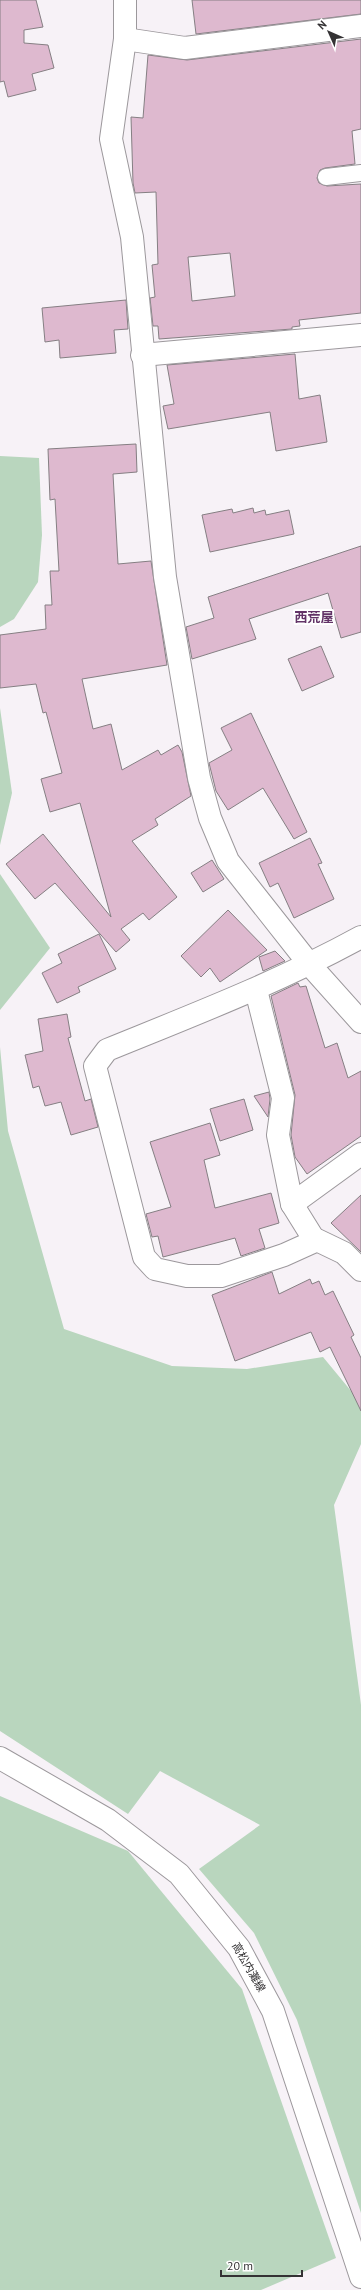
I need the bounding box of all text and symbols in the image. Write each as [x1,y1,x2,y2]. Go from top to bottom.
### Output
north arrow [309,12,349,52]
text: N [314,17,329,32]
district label: 西荒屋 [294,609,334,626]
street label: 高松内灘線 [229,1940,269,1994]
scale bar [221,2252,302,2278]
text: 20 m [227,2258,253,2273]

